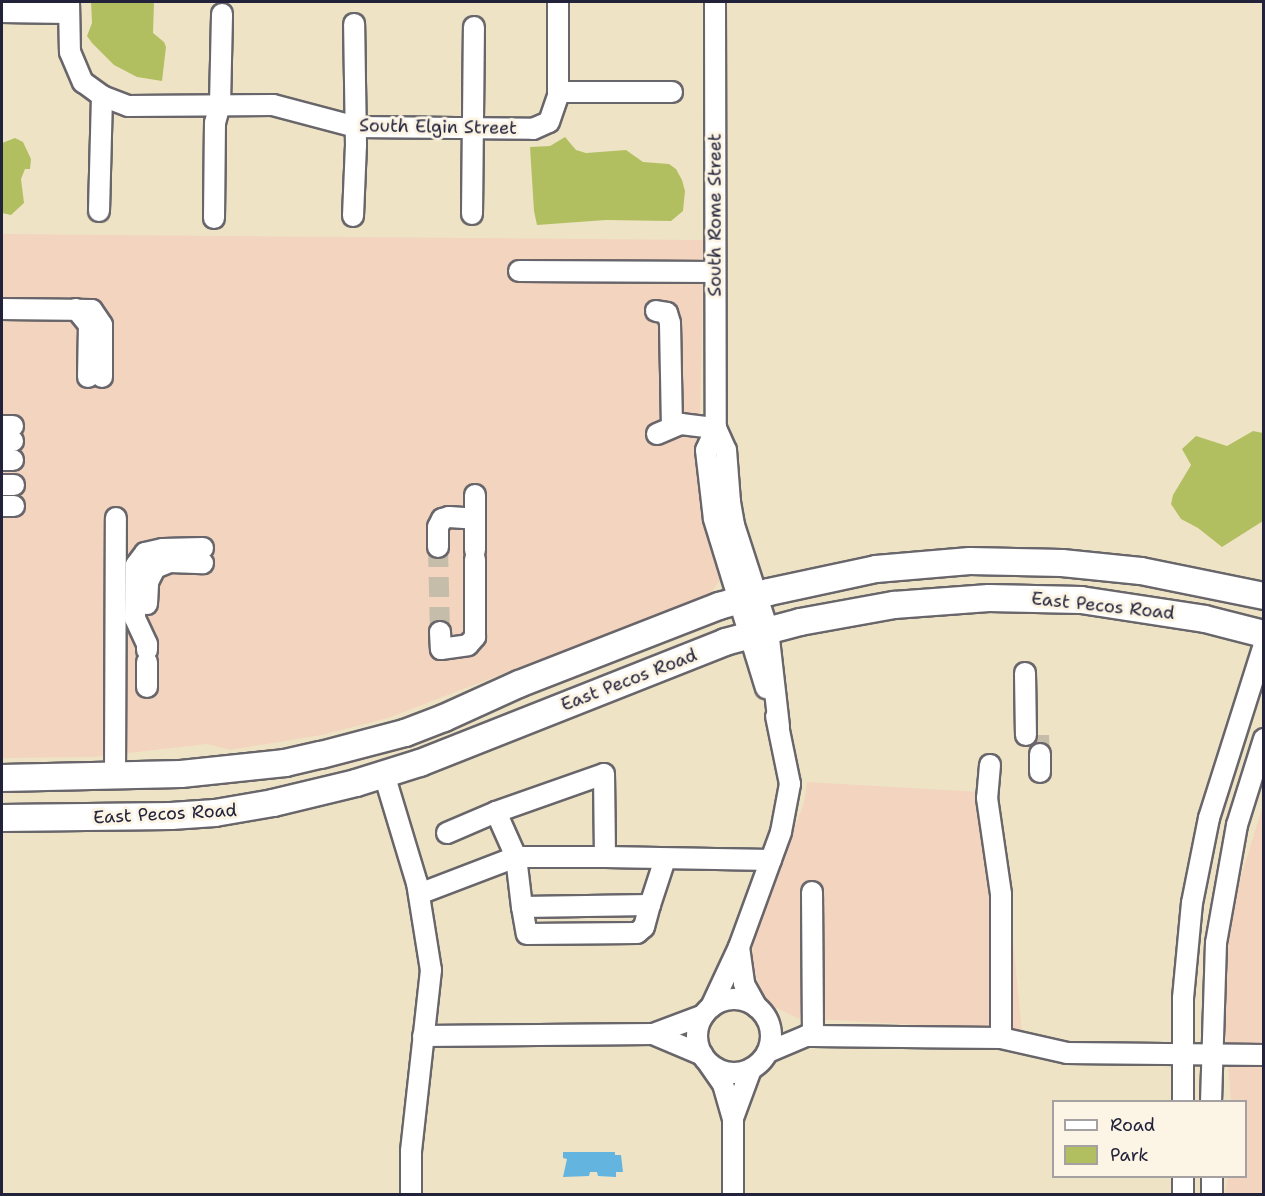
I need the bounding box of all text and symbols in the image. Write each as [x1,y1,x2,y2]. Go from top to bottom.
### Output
street label: South Elgin Street [359,115,517,139]
street label: South Rome Street [704,133,726,297]
street label: East Pecos Road [1030,588,1176,624]
street label: East Pecos Road [558,644,700,716]
street label: East Pecos Road [93,799,237,829]
legend [1052,1100,1247,1178]
text: Road [1110,1113,1155,1137]
text: Park [1110,1143,1149,1167]

